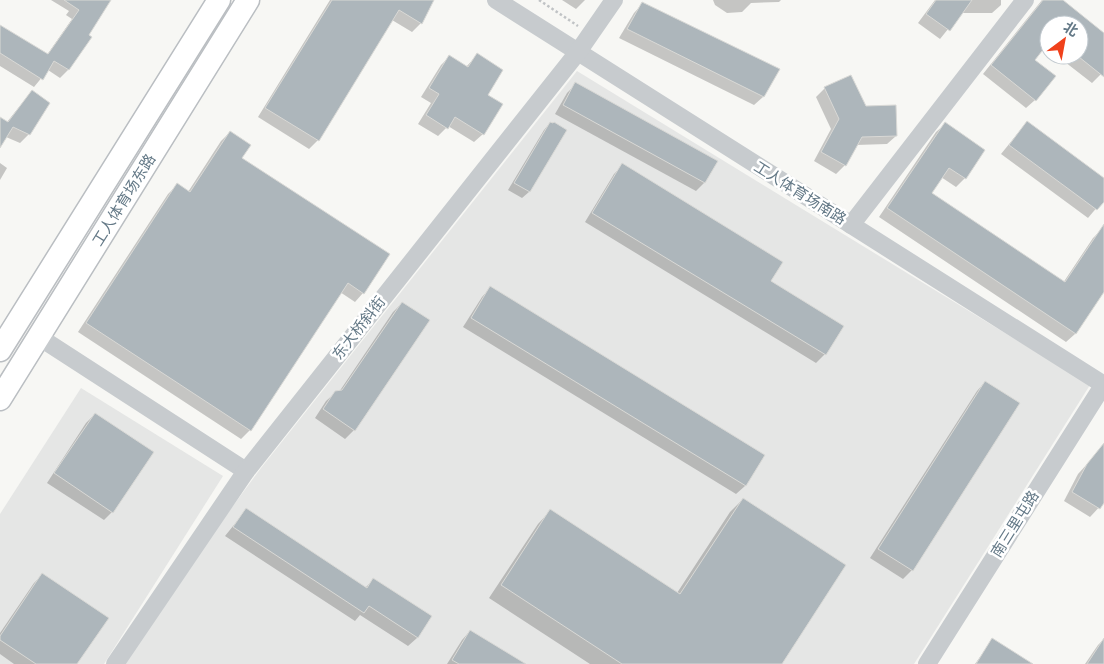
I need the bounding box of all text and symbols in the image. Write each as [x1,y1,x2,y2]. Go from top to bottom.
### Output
north arrow [1039,15,1089,65]
text: 北 [1061,18,1081,39]
street label: 工人体育场东路 [89,151,159,249]
street label: 工人体育场南路 [751,158,849,228]
street label: 东大桥斜街 [329,293,389,363]
street label: 南三里屯路 [987,487,1043,561]

